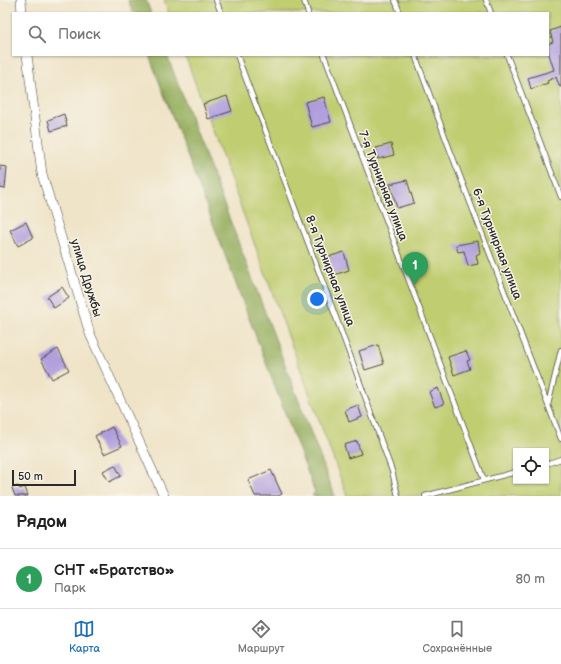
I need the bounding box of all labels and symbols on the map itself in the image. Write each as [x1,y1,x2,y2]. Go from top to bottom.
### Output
street label: 7-я Турнирная улица [355,129,411,243]
street label: 6-я Турнирная улица [469,186,525,302]
street label: 8-я Турнирная улица [302,213,358,329]
street label: улица Дружбы [67,237,105,319]
pin: 1 [402,252,428,285]
your location [307,289,327,309]
scale bar [12,468,76,487]

